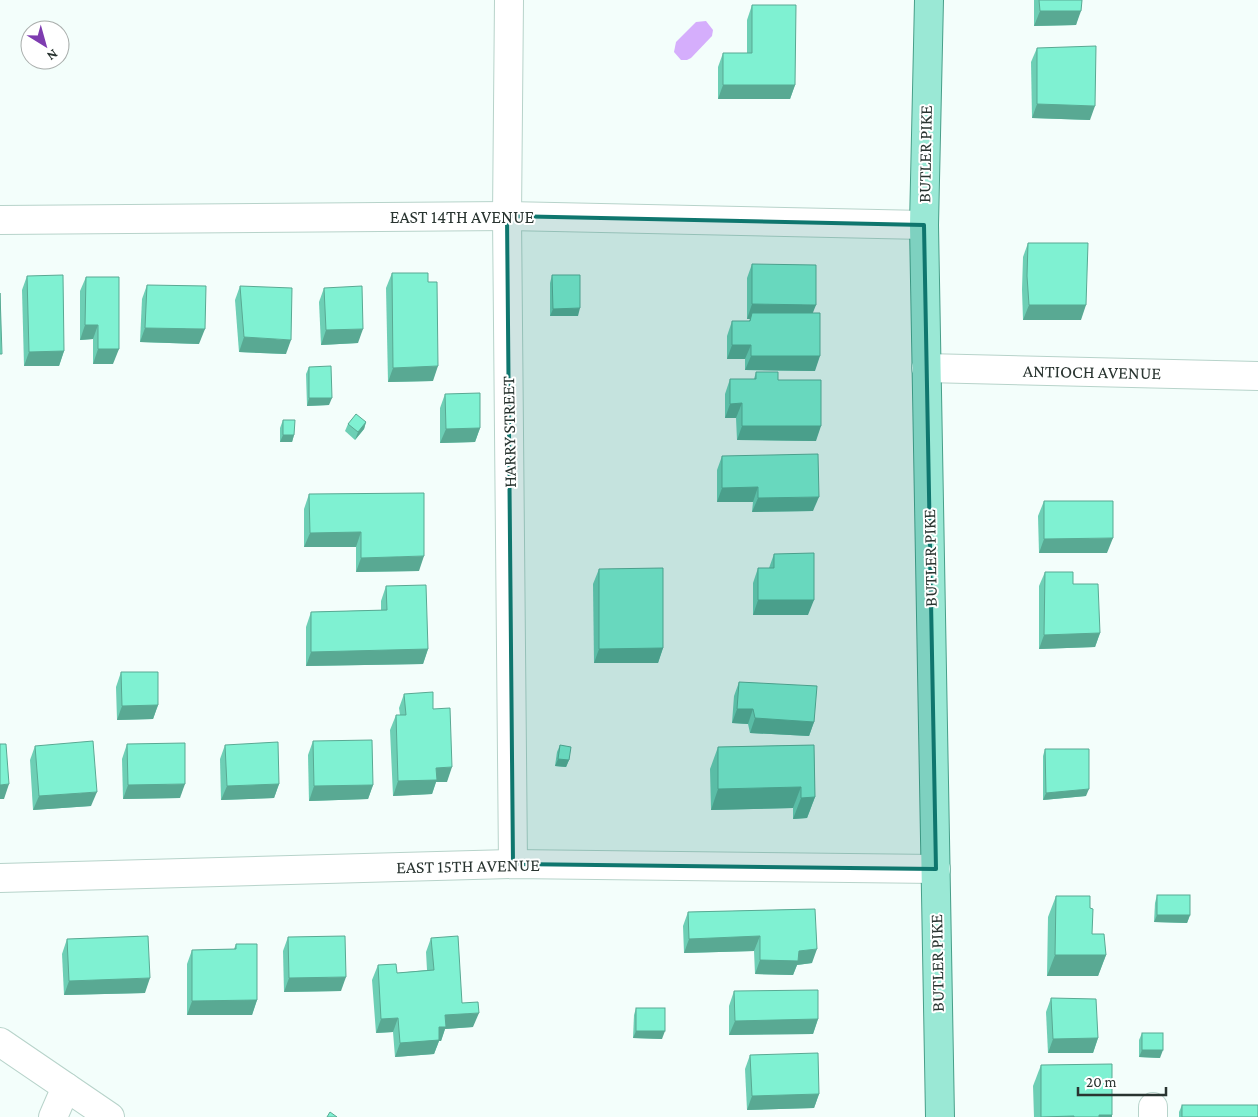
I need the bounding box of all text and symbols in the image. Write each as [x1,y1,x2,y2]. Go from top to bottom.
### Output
north arrow [20,20,70,70]
text: N [44,46,61,65]
street label: BUTLER PIKE [914,105,936,203]
street label: EAST 14TH AVENUE [390,207,535,227]
street label: ANTIOCH AVENUE [1023,361,1162,383]
street label: HARRY STREET [498,376,520,488]
street label: BUTLER PIKE [919,509,941,607]
street label: EAST 15TH AVENUE [396,855,540,877]
street label: BUTLER PIKE [926,914,948,1012]
scale bar [1078,1064,1166,1096]
text: 20 m [1086,1074,1117,1090]

